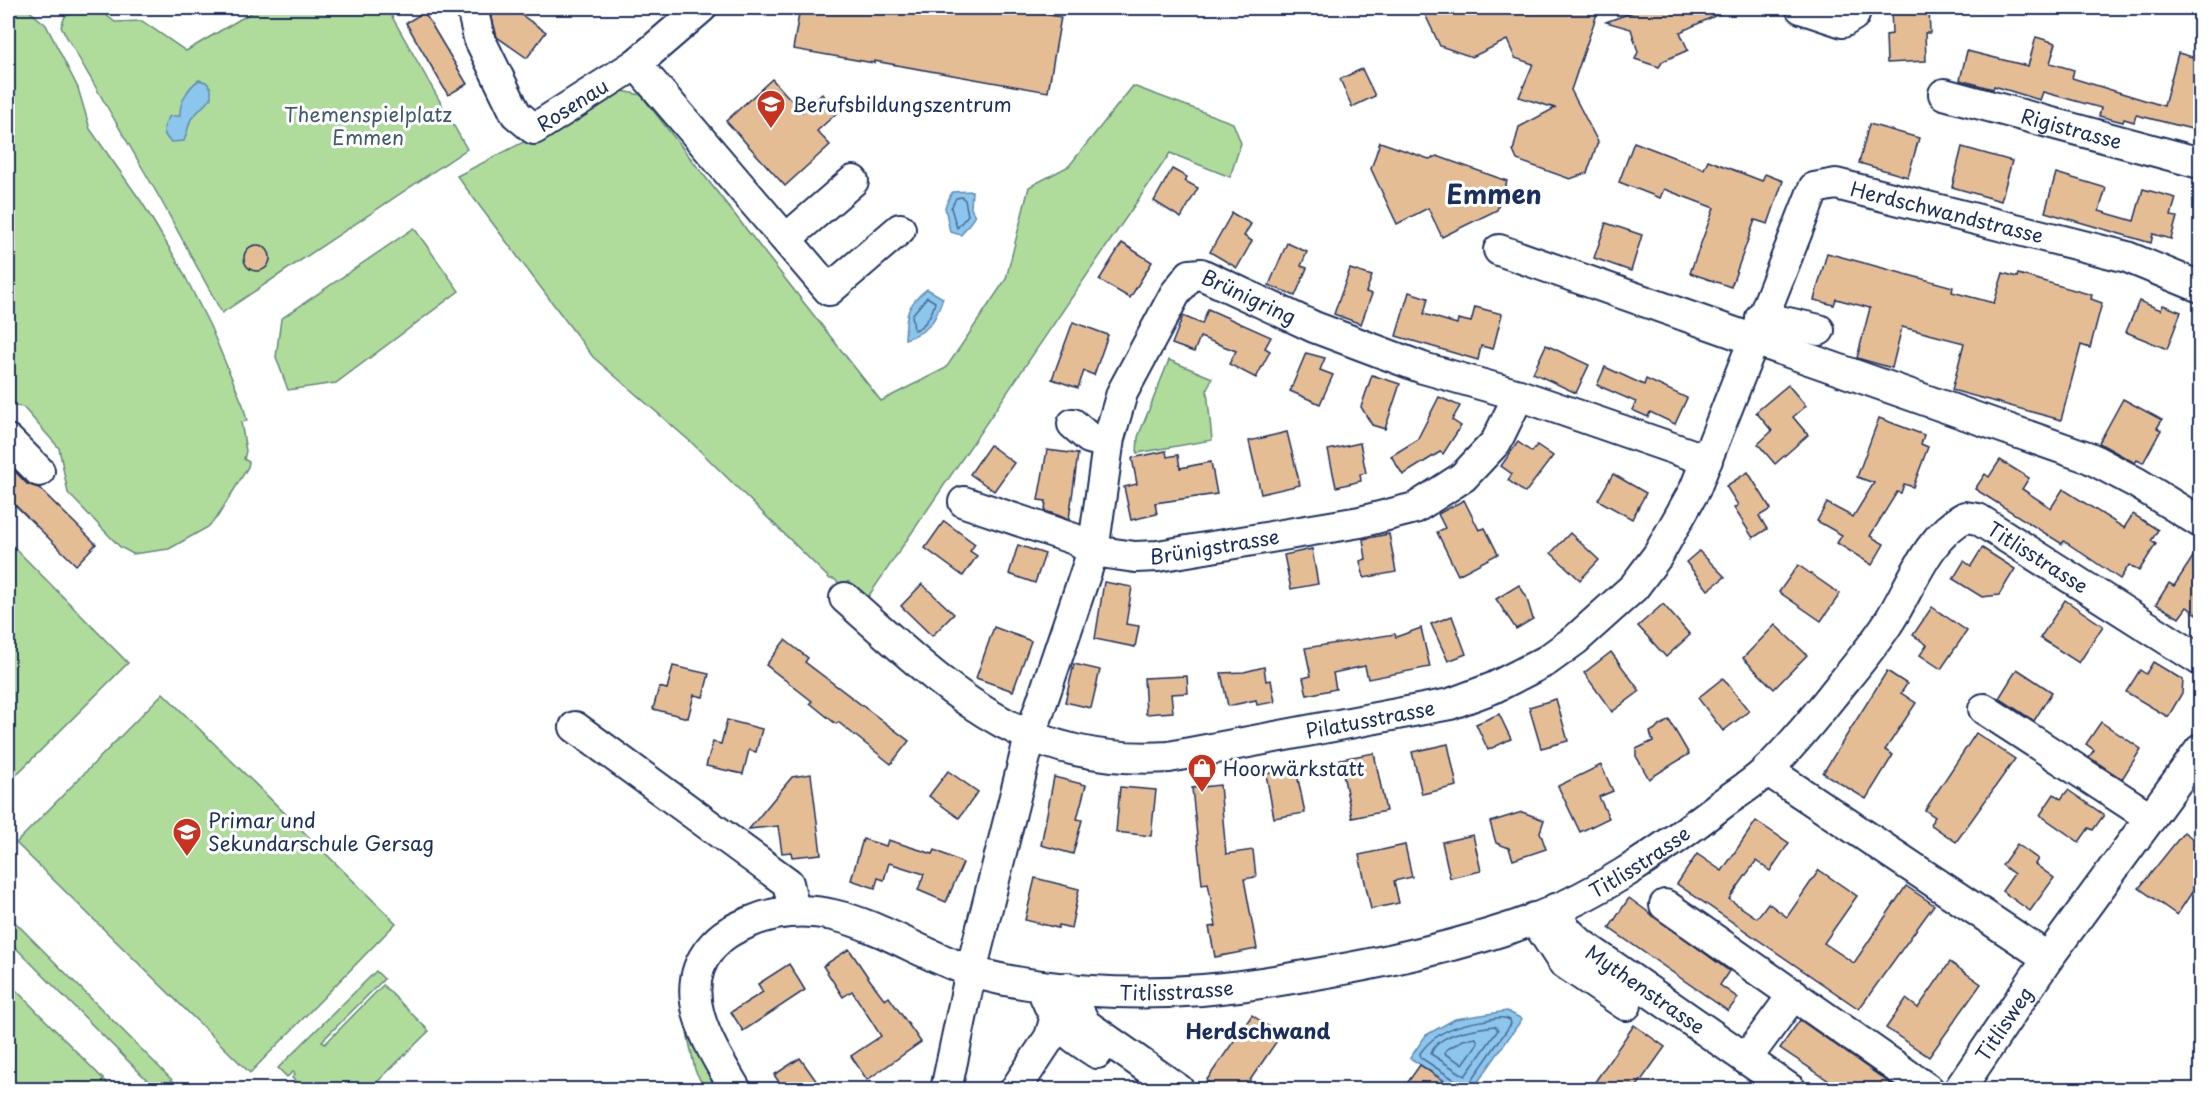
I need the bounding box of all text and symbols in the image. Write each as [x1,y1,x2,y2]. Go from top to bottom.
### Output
street label: Rosenau [530,71,614,139]
school or university icon: Berufsbildungszentrum [755,88,787,130]
place label: Berufsbildungszentrum [792,89,1012,119]
park label: Themenspielplatz Emmen [284,99,452,152]
street label: Rigistrasse [2018,100,2125,156]
street label: Herdschwandstrasse [1847,173,2047,250]
district label: Emmen [1446,174,1542,213]
street label: Brünigring [1197,261,1301,332]
street label: Titlisstrasse [1982,514,2094,600]
street label: Brünigstrasse [1149,521,1282,571]
street label: Pilatusstrasse [1303,692,1437,746]
shop icon: Hoorwärkstatt [1186,752,1218,794]
place label: Hoorwärkstatt [1223,753,1365,783]
place label: Primar und Sekundarschule Gersag [208,805,434,858]
school or university icon: Primar und Sekundarschule Gersag [171,816,203,858]
street label: Titlisstrasse [1584,818,1696,905]
street label: Mythenstrasse [1580,937,1711,1041]
street label: Titlisstrasse [1119,972,1235,1007]
street label: Titlisweg [1968,980,2040,1067]
district label: Herdschwand [1186,1014,1331,1046]

